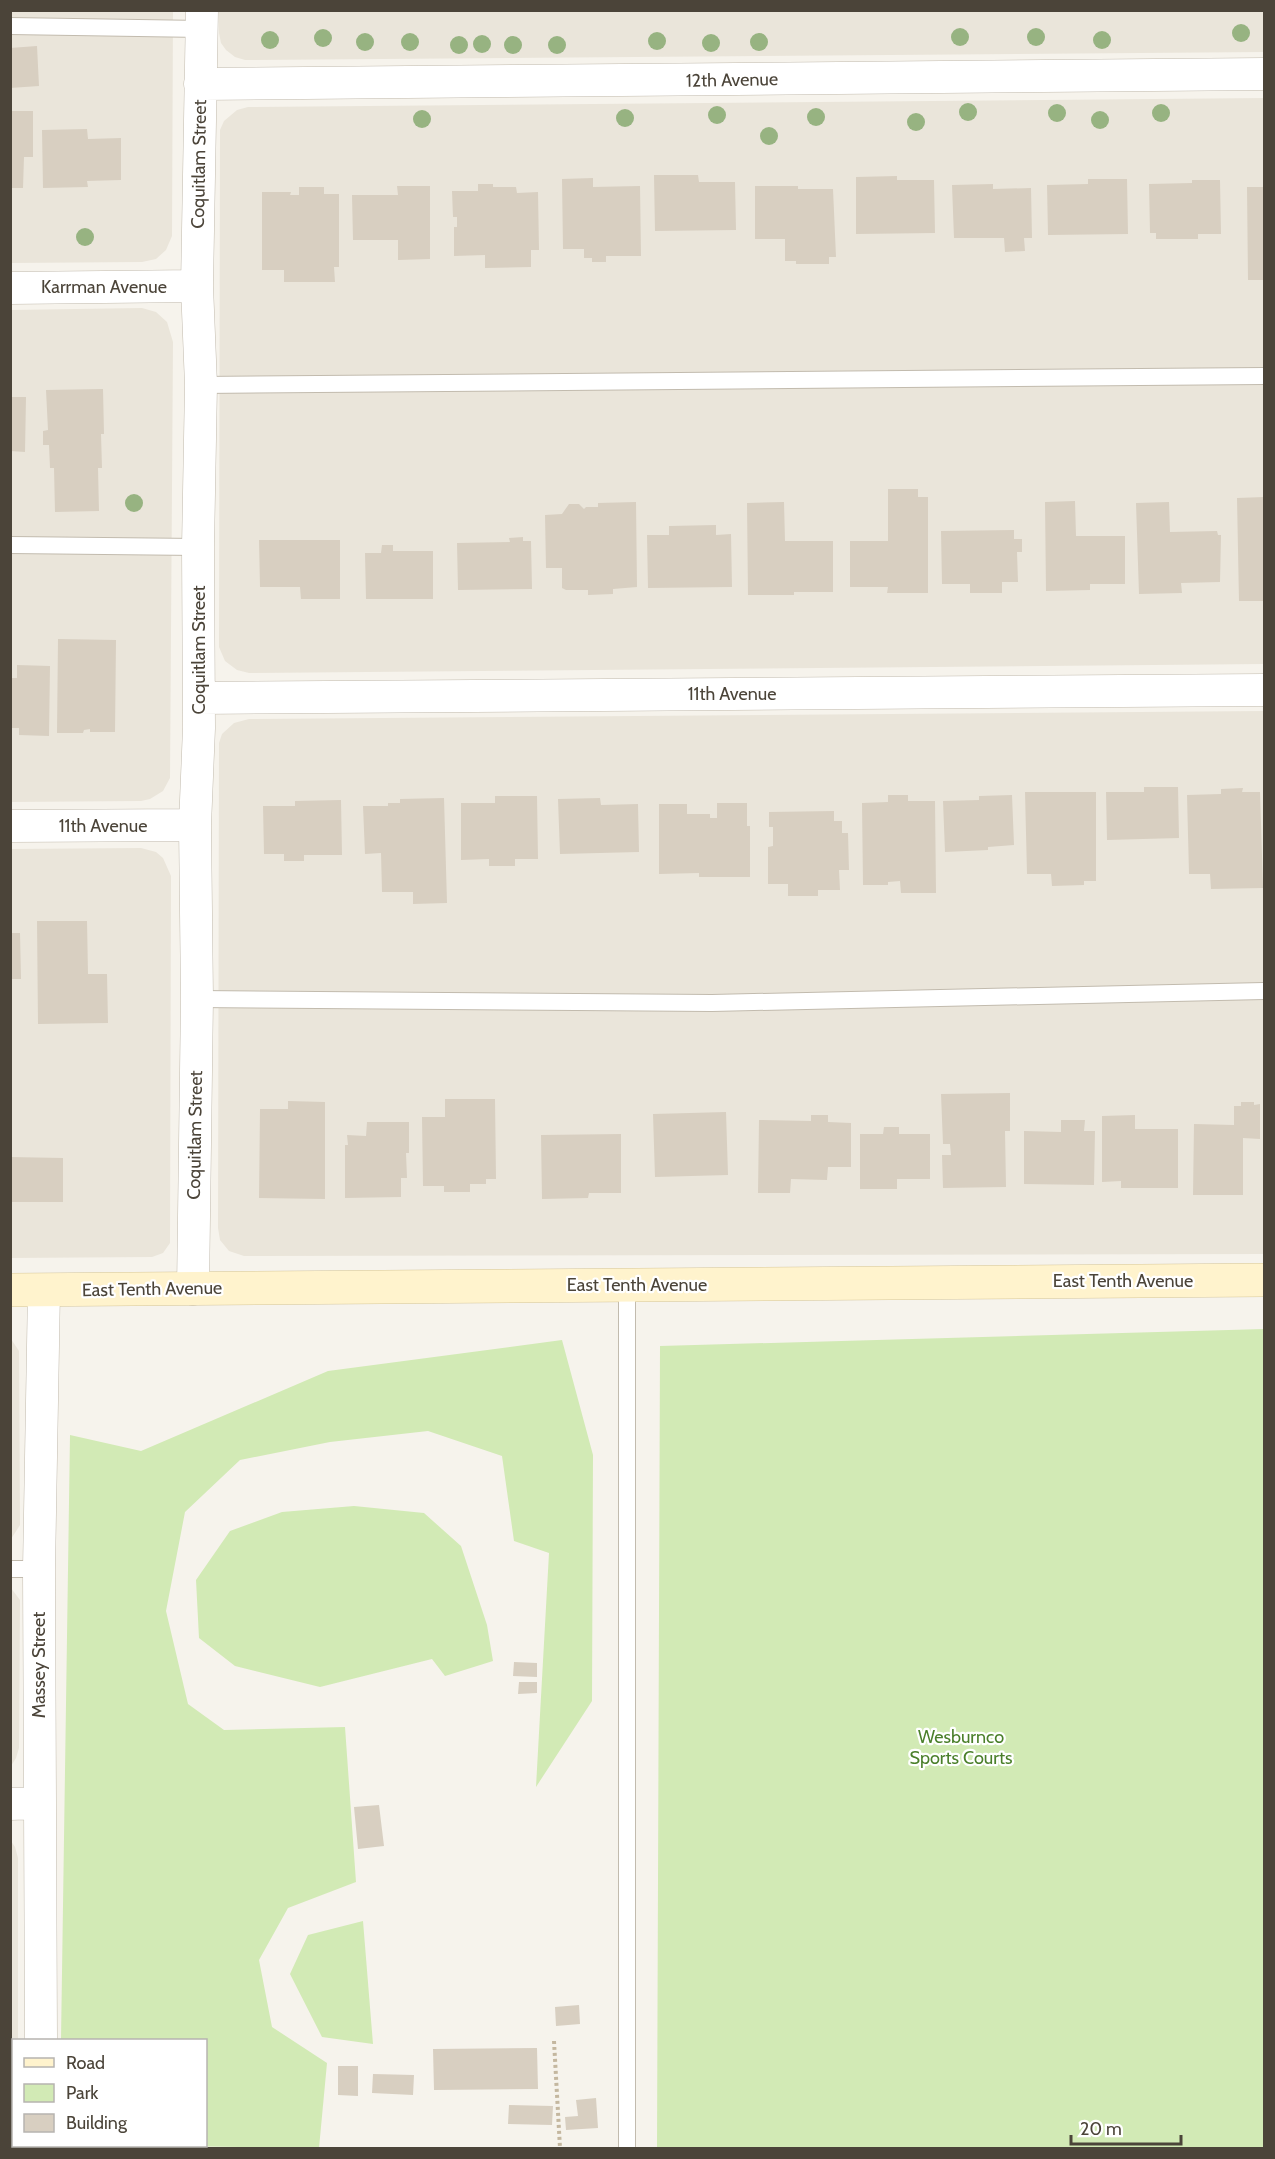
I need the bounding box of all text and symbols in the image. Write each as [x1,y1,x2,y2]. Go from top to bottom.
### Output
street label: 12th Avenue [686,68,778,92]
street label: Coquitlam Street [187,99,211,229]
street label: Karrman Avenue [41,276,167,298]
street label: Coquitlam Street [188,585,210,715]
street label: 11th Avenue [688,683,776,705]
street label: 11th Avenue [59,815,147,837]
street label: Coquitlam Street [183,1070,207,1200]
street label: East Tenth Avenue [1053,1270,1193,1292]
street label: East Tenth Avenue [567,1274,707,1296]
street label: East Tenth Avenue [82,1277,222,1301]
street label: Massey Street [28,1612,50,1718]
park label: Wesburnco Sports Courts [910,1726,1012,1769]
legend [12,2039,207,2147]
text: Road [66,2052,105,2074]
text: Park [66,2082,99,2104]
scale bar [1071,2108,1180,2146]
text: Building [66,2112,128,2134]
text: 20 m [1080,2118,1122,2140]

